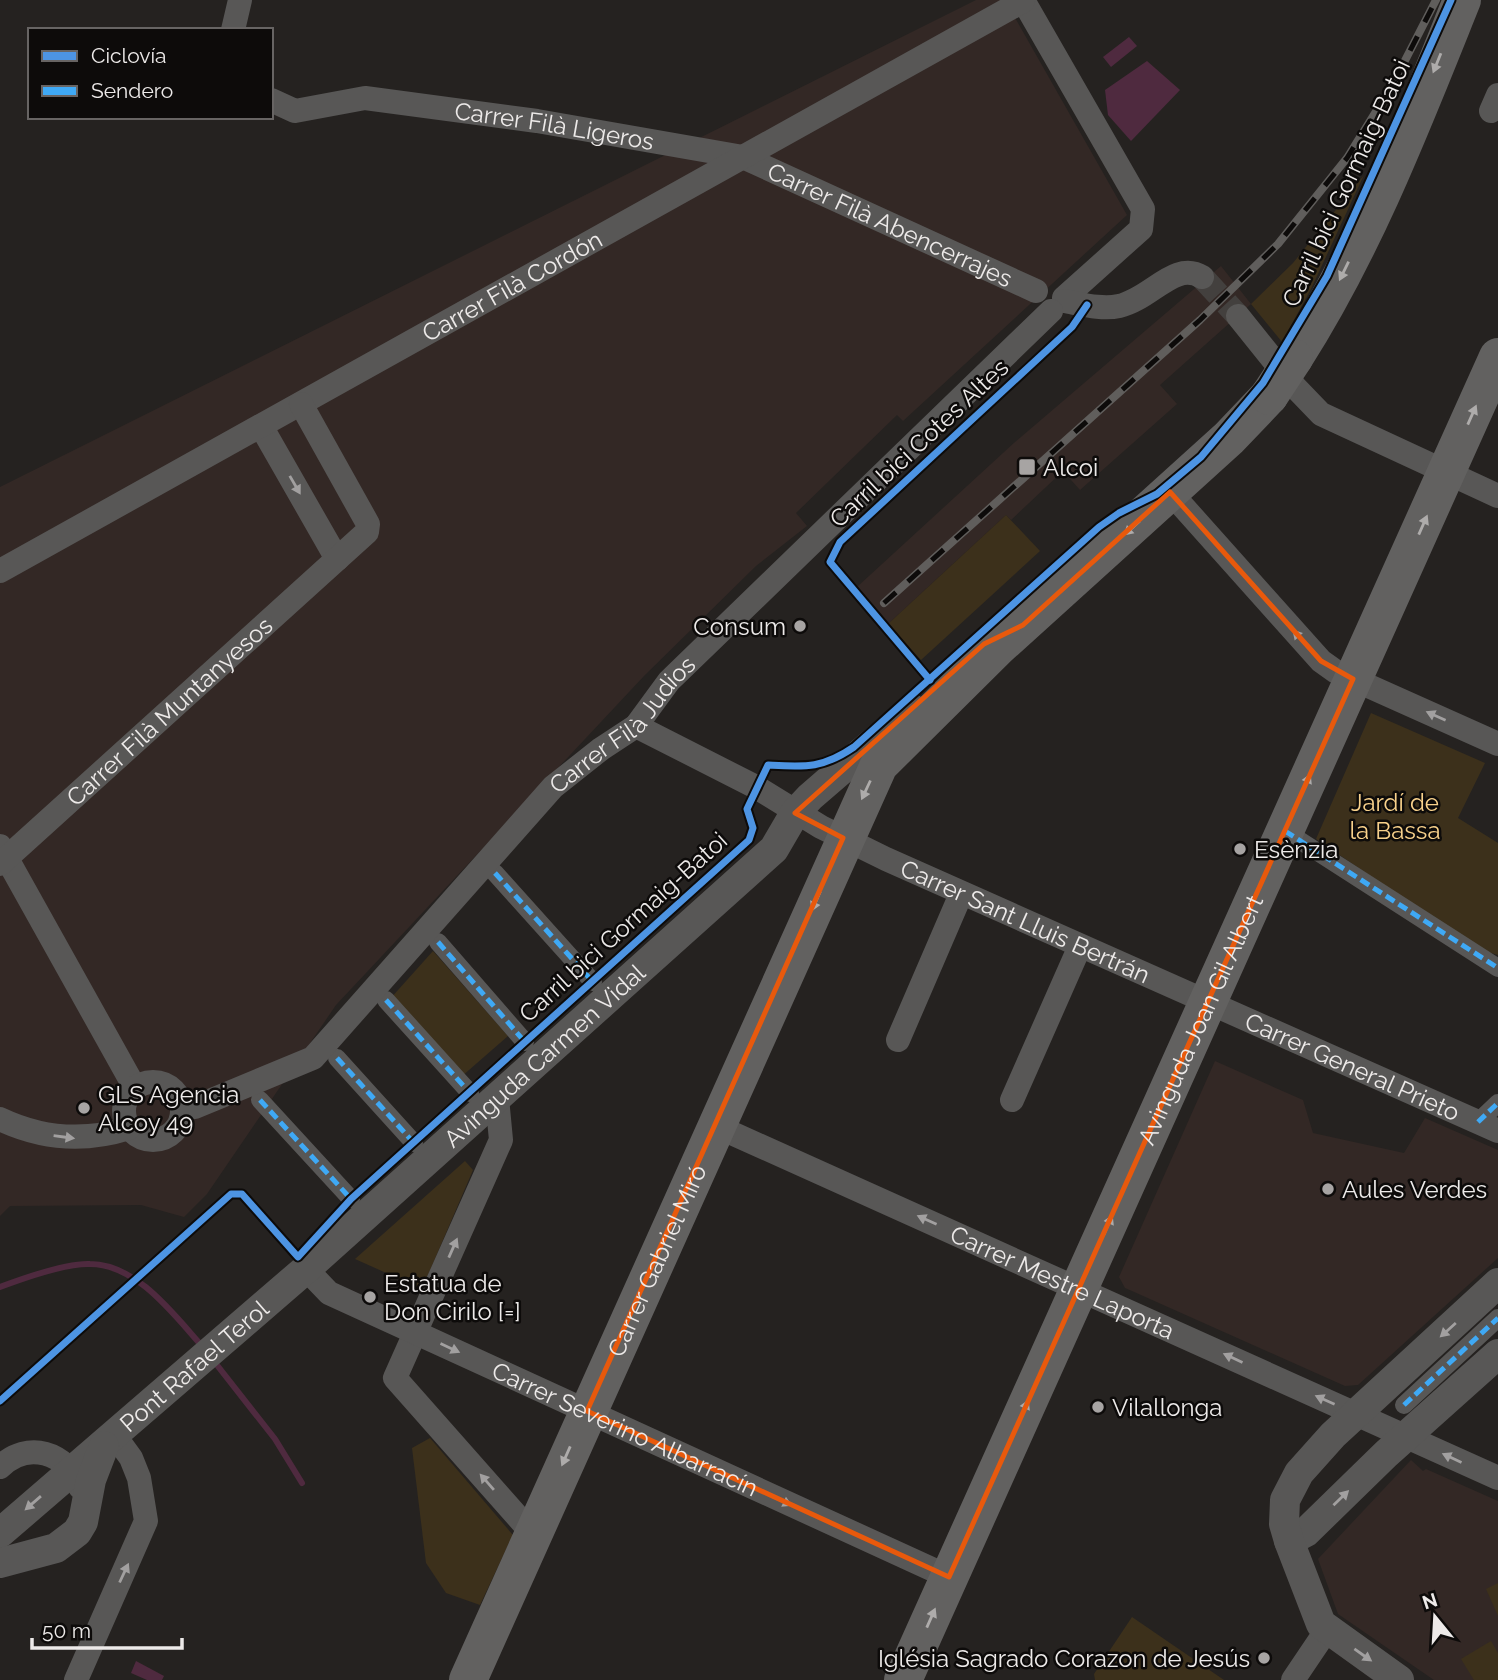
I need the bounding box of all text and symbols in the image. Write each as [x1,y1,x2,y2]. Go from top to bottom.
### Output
legend [28,28,273,119]
text: Ciclovía [91,43,167,68]
one-way arrow [1431,53,1442,74]
street label: Carril bici Gormaig-Batoi [1276,55,1416,311]
text: Sendero [91,78,173,103]
street label: Carrer Filà Ligeros [453,96,656,156]
street label: Carrer Filà Abencerrajes [763,156,1017,293]
street label: Carrer Filà Cordón [417,224,607,347]
one-way arrow [1339,261,1350,281]
street label: Carril bici Cotes Altes [824,353,1014,533]
one-way arrow [1466,405,1478,425]
place label: Alcoi [1043,453,1098,482]
marker: Alcoi [1017,457,1037,477]
one-way arrow [289,475,301,495]
one-way arrow [1417,515,1429,535]
one-way arrow [1124,519,1141,535]
street label: Carrer Filà Muntanyesos [60,611,278,812]
place label: Consum [693,612,786,641]
marker: Consum [792,618,808,634]
one-way arrow [1292,629,1308,647]
street label: Carrer Filà Judios [543,649,701,799]
one-way arrow [1425,710,1446,721]
one-way arrow [1300,774,1312,794]
one-way arrow [861,780,872,800]
park label: Jardí de la Bassa [1349,788,1441,845]
street label: Carril bici Gormaig-Batoi [513,826,733,1028]
place label: Esènzia [1254,835,1338,864]
marker: Esènzia [1232,841,1248,857]
street label: Carrer Sant Lluis Bertrán [896,853,1155,989]
street label: Avinguda Joan Gil Albert [1131,890,1269,1149]
one-way arrow [810,891,822,911]
street label: Avinguda Carmen Vidal [438,957,651,1153]
street label: Carrer General Prieto [1241,1006,1464,1127]
place label: GLS Agencia Alcoy 49 [98,1080,239,1137]
marker: GLS Agencia Alcoy 49 [76,1100,92,1116]
one-way arrow [53,1132,75,1143]
street label: Carrer Gabriel Miró [601,1160,712,1361]
place label: Aules Verdes [1342,1175,1487,1204]
marker: Aules Verdes [1320,1181,1336,1197]
one-way arrow [917,1214,938,1225]
one-way arrow [1103,1215,1114,1236]
street label: Carrer Mestre Laporta [946,1219,1179,1345]
one-way arrow [448,1237,459,1258]
place label: Estatua de Don Cirilo [=] [384,1269,521,1326]
marker: Estatua de Don Cirilo [=] [362,1289,378,1305]
street label: Pont Rafael Terol [114,1293,274,1438]
one-way arrow [1440,1321,1457,1337]
one-way arrow [440,1343,461,1354]
one-way arrow [1223,1352,1243,1364]
street label: Carrer Severino Albarracín [488,1355,763,1502]
place label: Vilallonga [1112,1393,1222,1422]
one-way arrow [1315,1394,1336,1405]
marker: Vilallonga [1090,1399,1106,1415]
one-way arrow [1018,1400,1030,1420]
one-way arrow [560,1446,572,1466]
one-way arrow [1442,1452,1463,1463]
one-way arrow [479,1473,495,1491]
one-way arrow [1332,1490,1349,1506]
one-way arrow [25,1495,42,1510]
one-way arrow [772,1495,792,1507]
one-way arrow [118,1563,130,1583]
north arrow [1400,1582,1470,1652]
text: N [1419,1588,1440,1614]
scale bar [32,1606,182,1650]
one-way arrow [925,1608,937,1628]
text: 50 m [42,1618,91,1643]
place label: Iglésia Sagrado Corazon de Jesús [878,1644,1250,1673]
one-way arrow [1353,1648,1372,1661]
marker: Iglésia Sagrado Corazon de Jesús [1256,1650,1272,1666]

